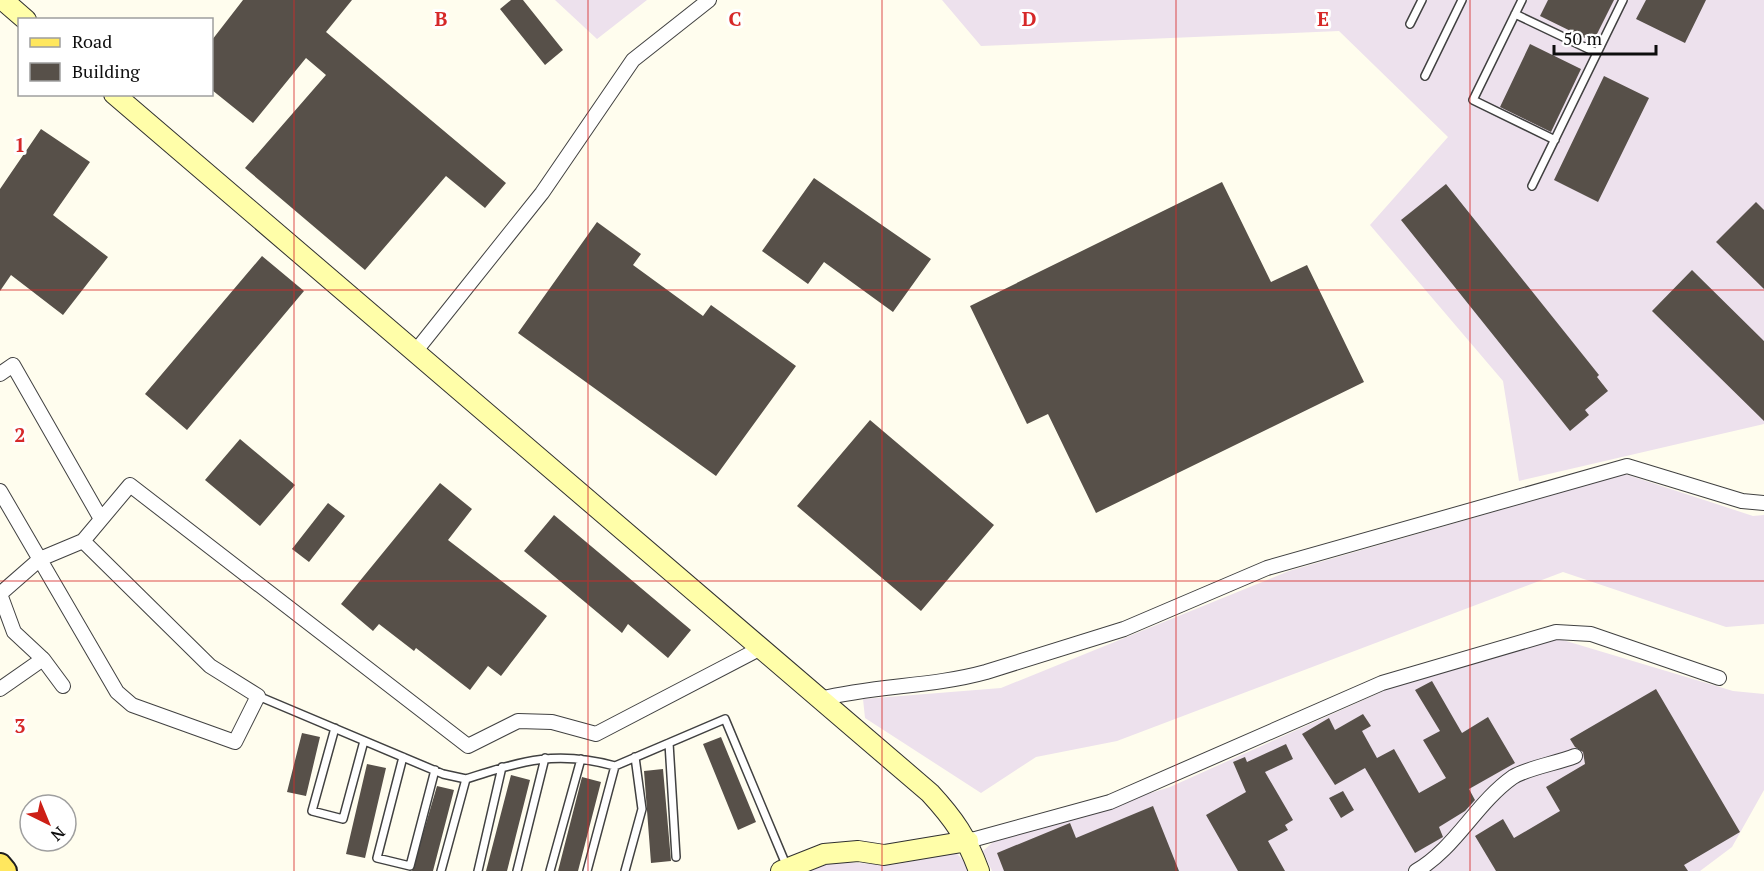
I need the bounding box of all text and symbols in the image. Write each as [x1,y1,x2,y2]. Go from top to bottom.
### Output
text: B [435,5,448,32]
text: C [728,5,742,32]
text: D [1022,5,1036,32]
text: E [1317,5,1329,32]
legend [18,18,213,96]
scale bar [1554,18,1656,56]
text: 50 m [1563,26,1603,50]
text: Road [72,29,112,53]
text: Building [72,59,140,83]
text: 1 [14,131,26,158]
text: 2 [14,421,26,448]
text: 3 [14,712,26,739]
north arrow [18,793,78,853]
text: N [46,822,70,846]

